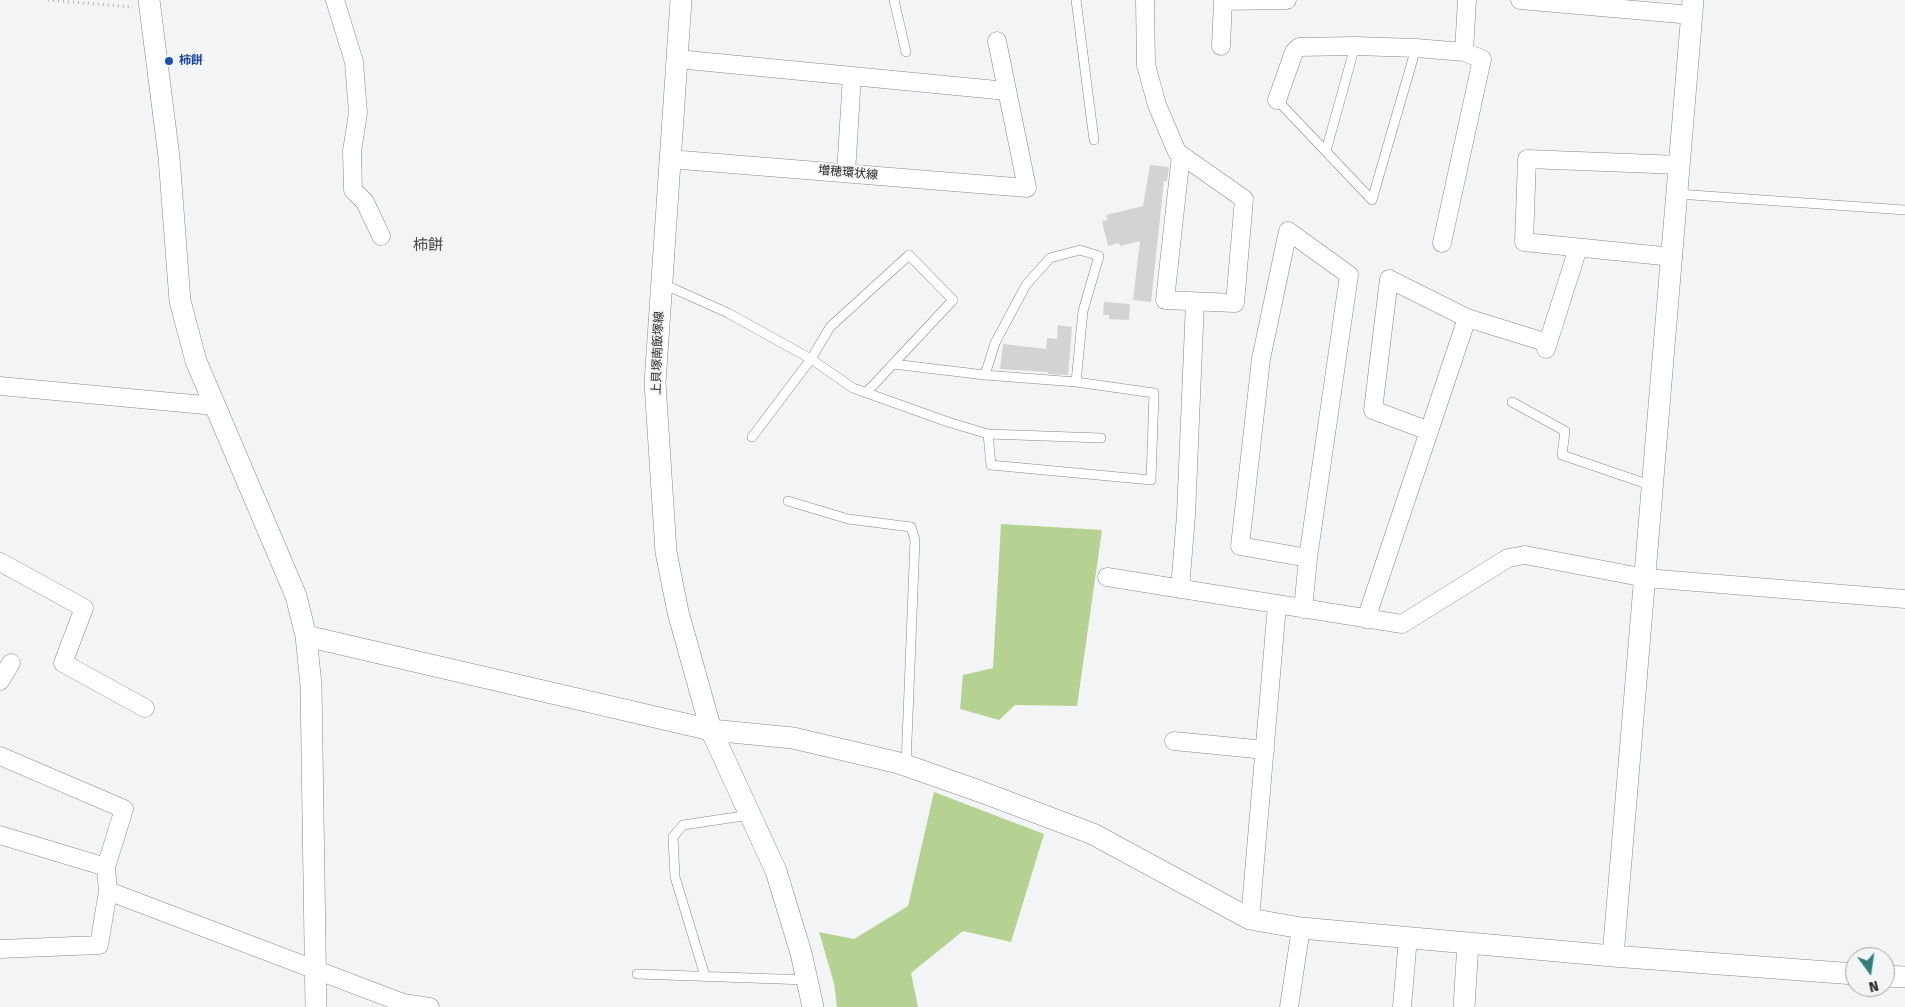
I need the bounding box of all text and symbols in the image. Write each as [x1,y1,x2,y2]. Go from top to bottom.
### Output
place label: 柿餅 [179,54,203,68]
marker: 柿餅 [163,55,175,67]
street label: 増穂環状線 [817,163,879,183]
district label: 柿餅 [413,237,443,255]
street label: 上貝塚南飯塚線 [649,311,667,395]
north arrow [1845,947,1895,997]
text: N [1867,977,1880,995]

